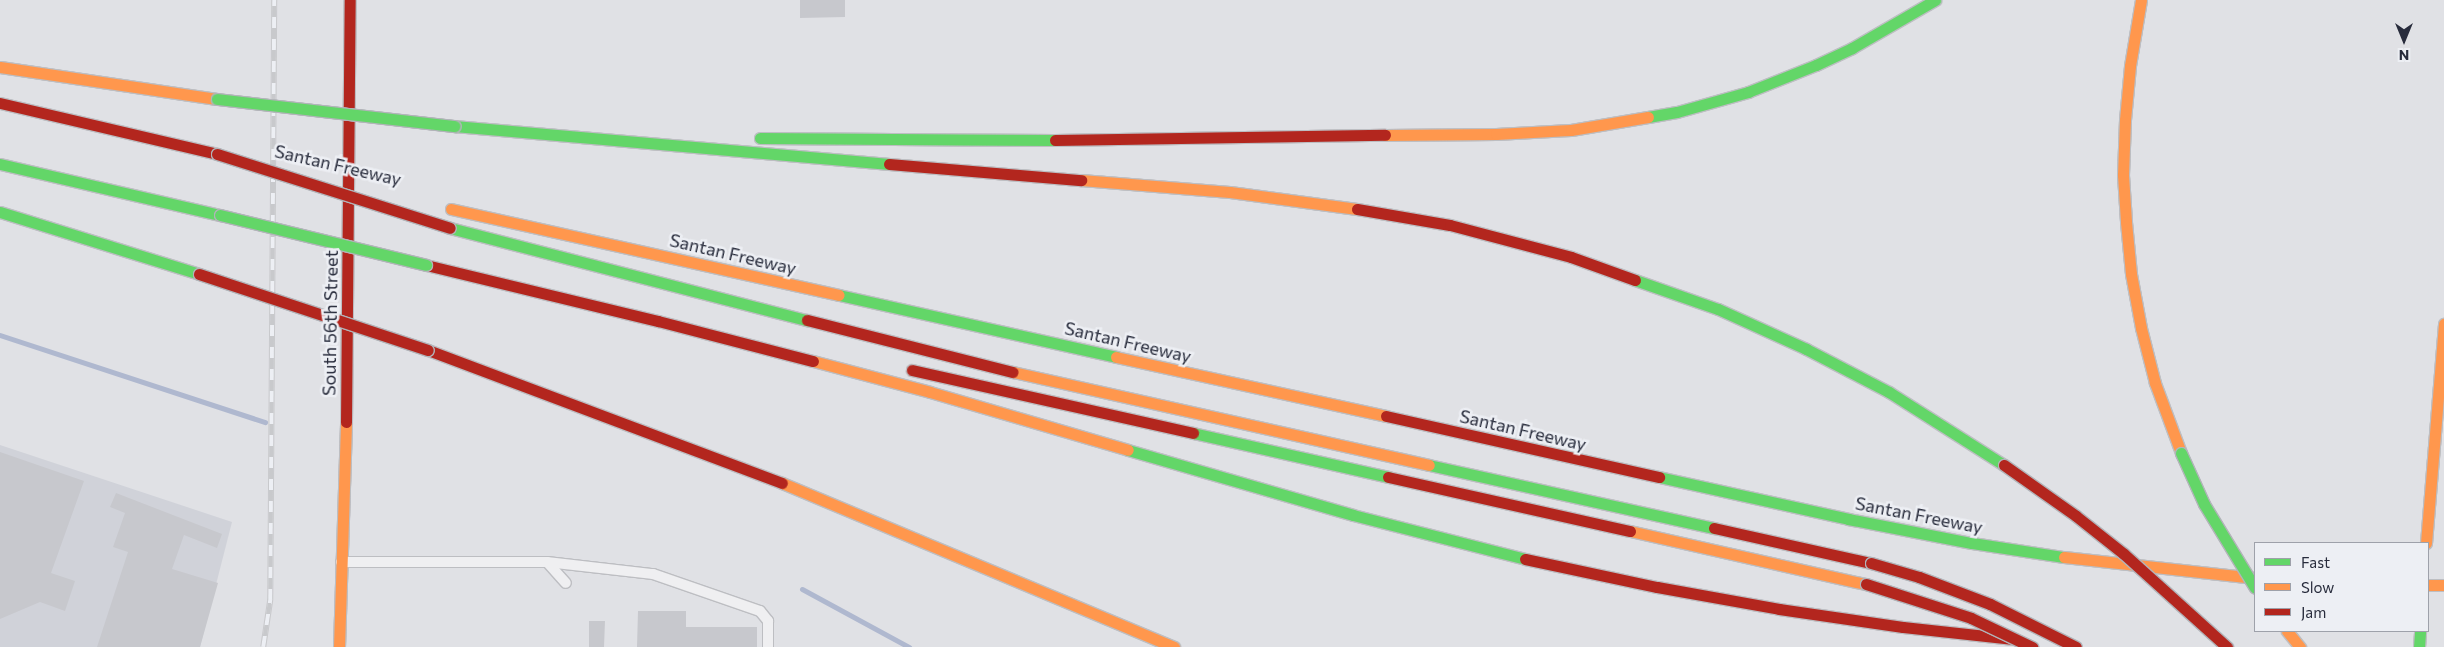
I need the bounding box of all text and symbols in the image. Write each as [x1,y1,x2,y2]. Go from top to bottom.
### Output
north arrow [2379,15,2429,65]
text: N [2399,47,2409,64]
street label: Santan Freeway [273,140,403,190]
street label: Santan Freeway [668,229,798,279]
street label: South 56th Street [318,250,342,396]
street label: Santan Freeway [1063,317,1193,367]
street label: Santan Freeway [1458,405,1588,455]
street label: Santan Freeway [1853,492,1985,538]
legend [2254,542,2429,632]
text: Fast [2301,553,2330,571]
text: Slow [2301,578,2334,596]
text: Jam [2301,603,2326,621]

